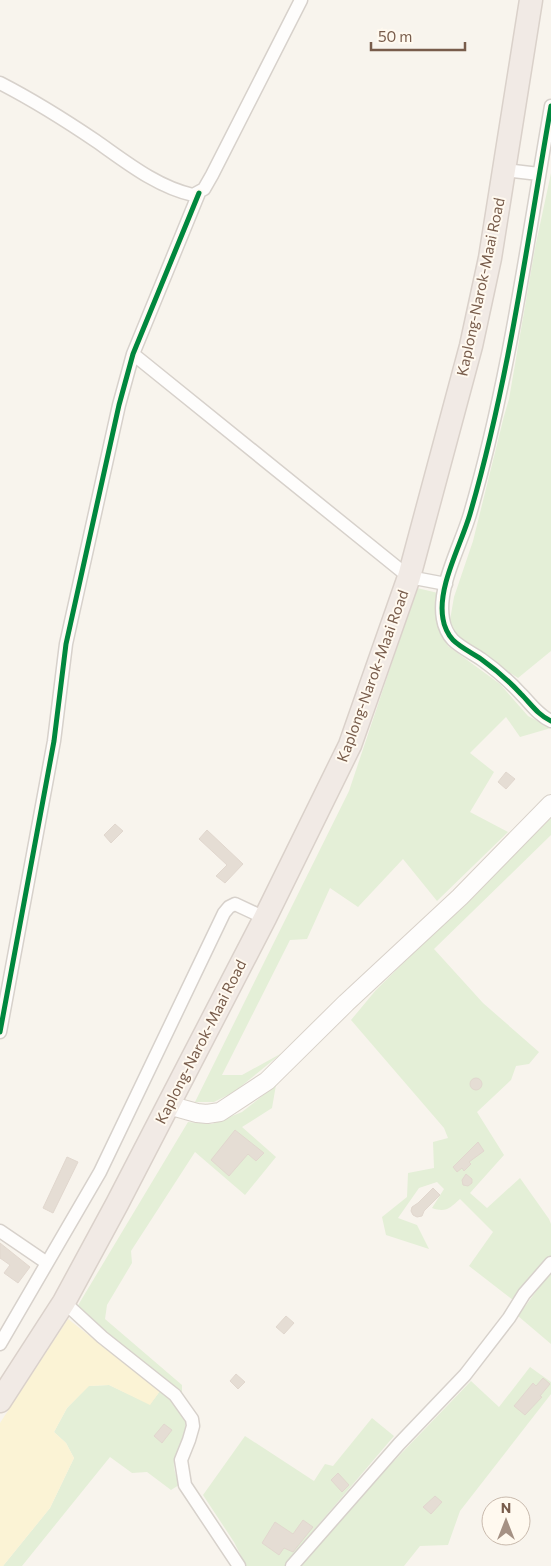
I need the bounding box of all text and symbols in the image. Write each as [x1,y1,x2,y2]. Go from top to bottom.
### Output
scale bar [371,20,465,52]
text: 50 m [378,27,412,45]
street label: Kaplong-Narok-Maai Road [452,196,508,378]
street label: Kaplong-Narok-Maai Road [332,587,412,764]
street label: Kaplong-Narok-Maai Road [151,956,249,1127]
north arrow [481,1496,531,1546]
text: N [501,1499,511,1516]

